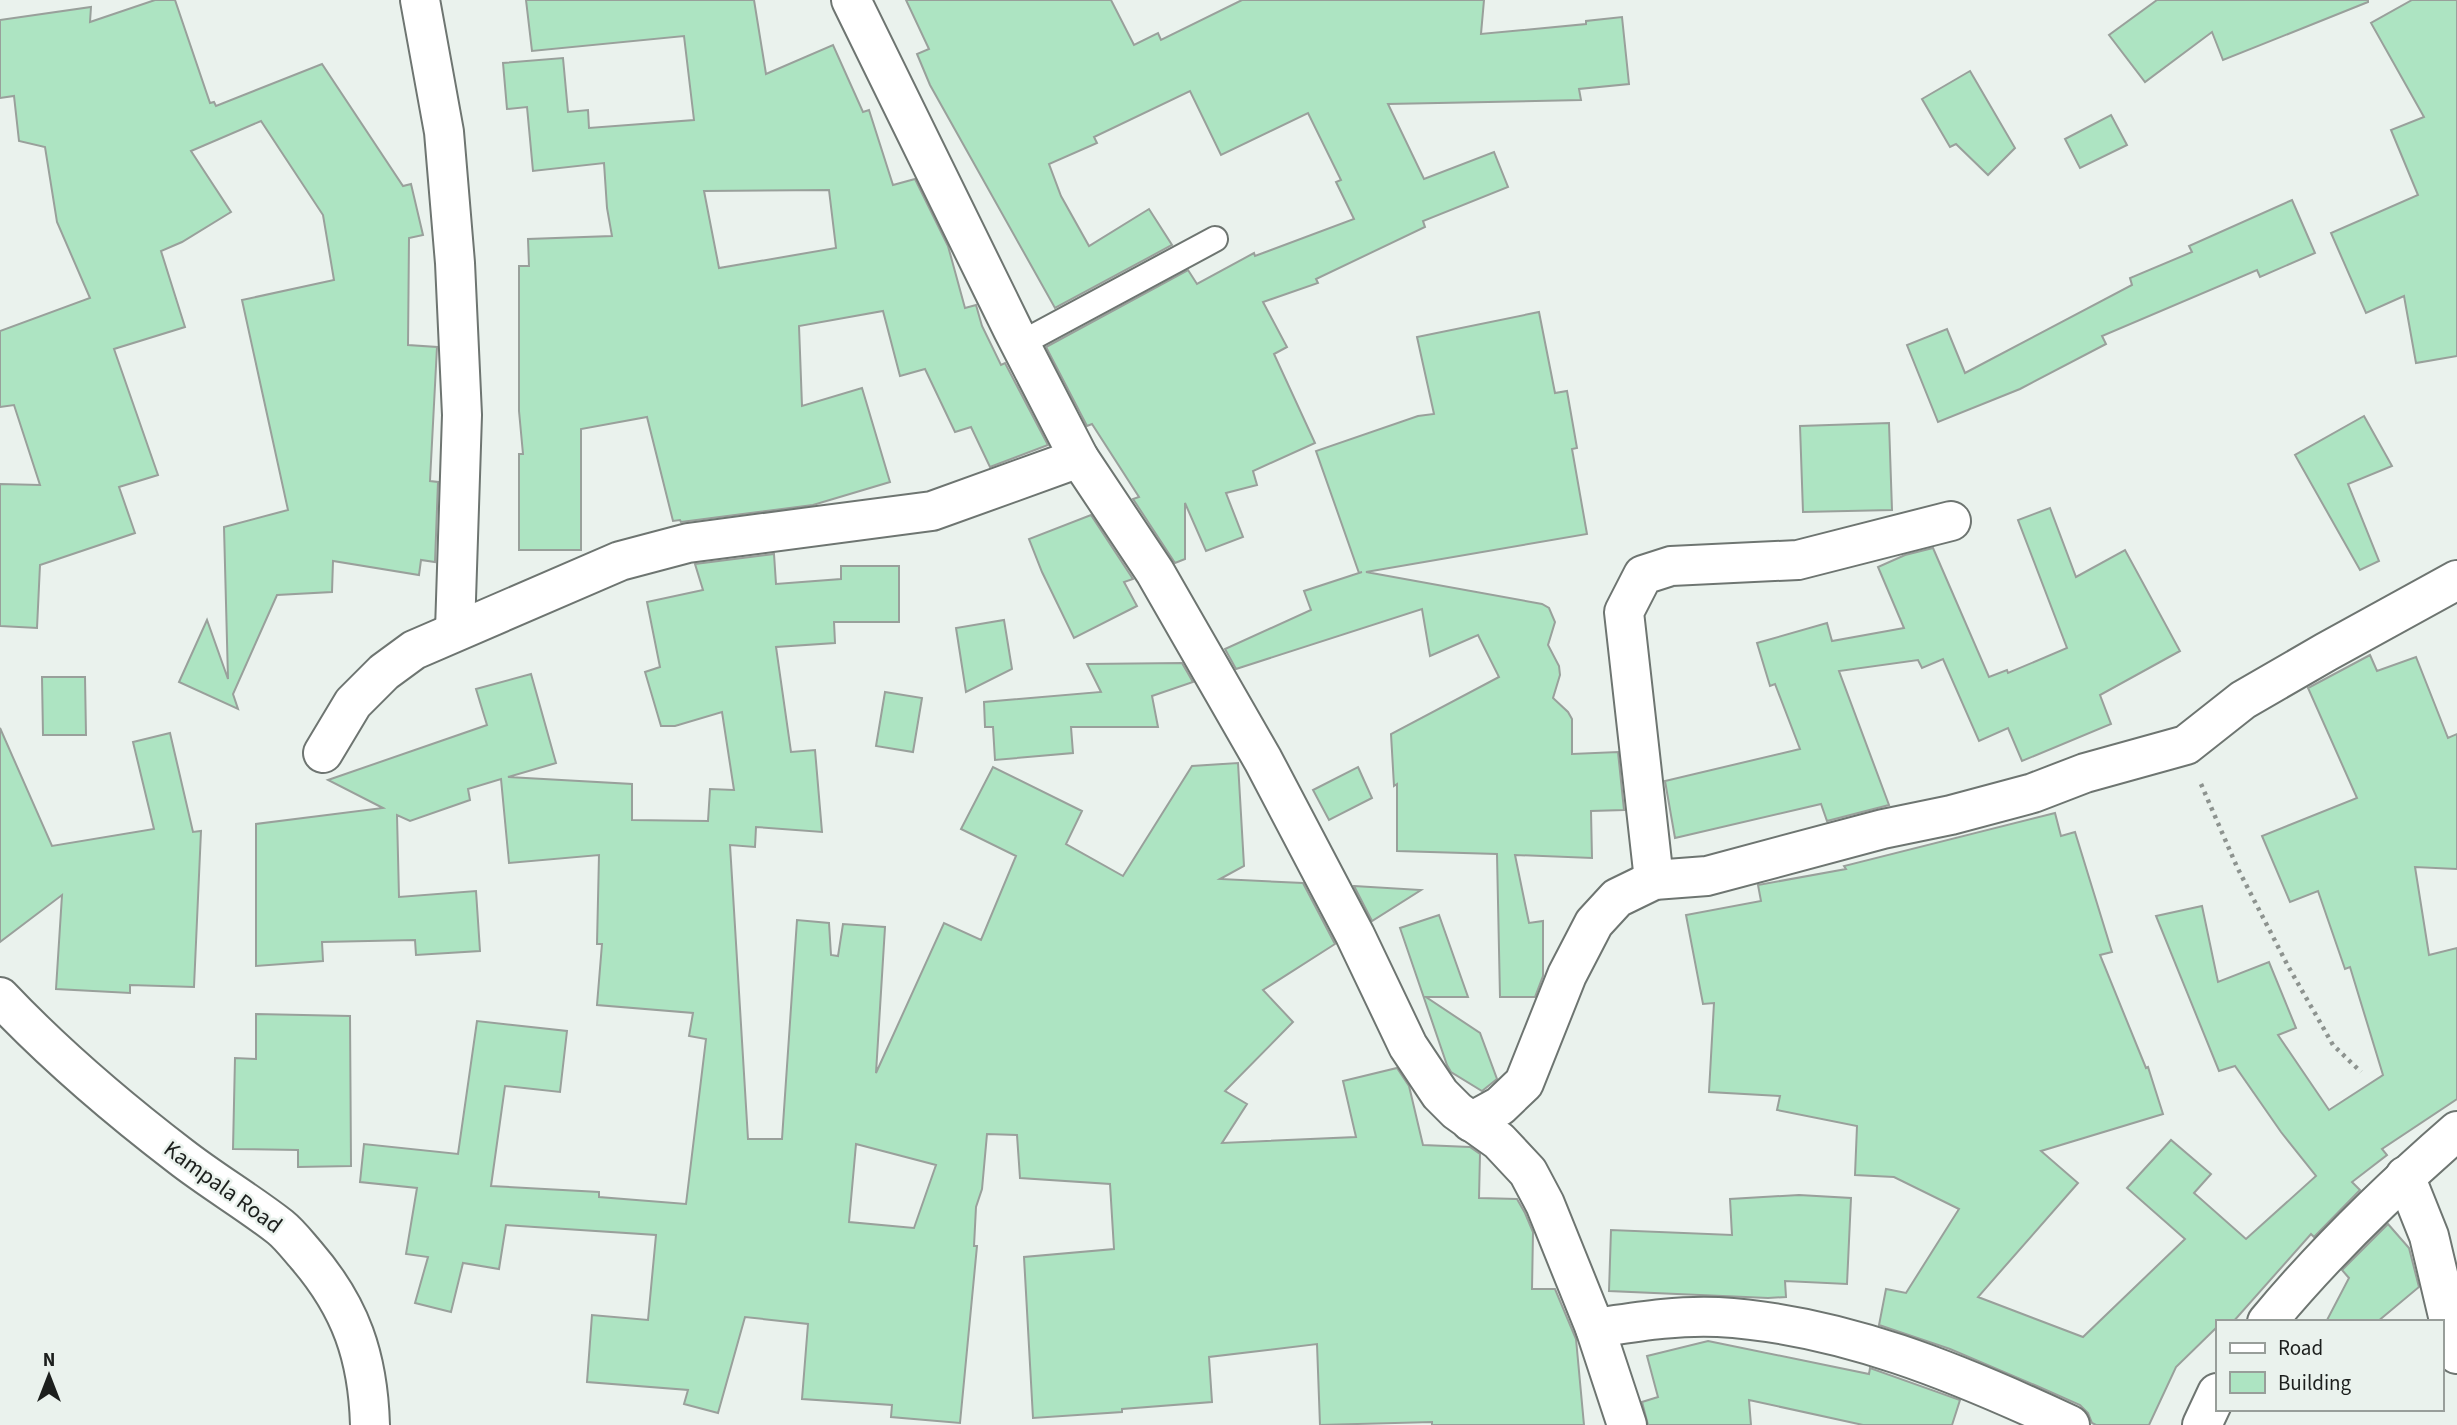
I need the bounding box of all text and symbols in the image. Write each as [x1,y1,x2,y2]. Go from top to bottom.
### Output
street label: Kampala Road [157,1133,289,1241]
legend [2216,1320,2443,1411]
text: Road [2278,1333,2323,1363]
north arrow [14,1341,84,1411]
text: N [43,1347,55,1374]
text: Building [2278,1368,2352,1398]

